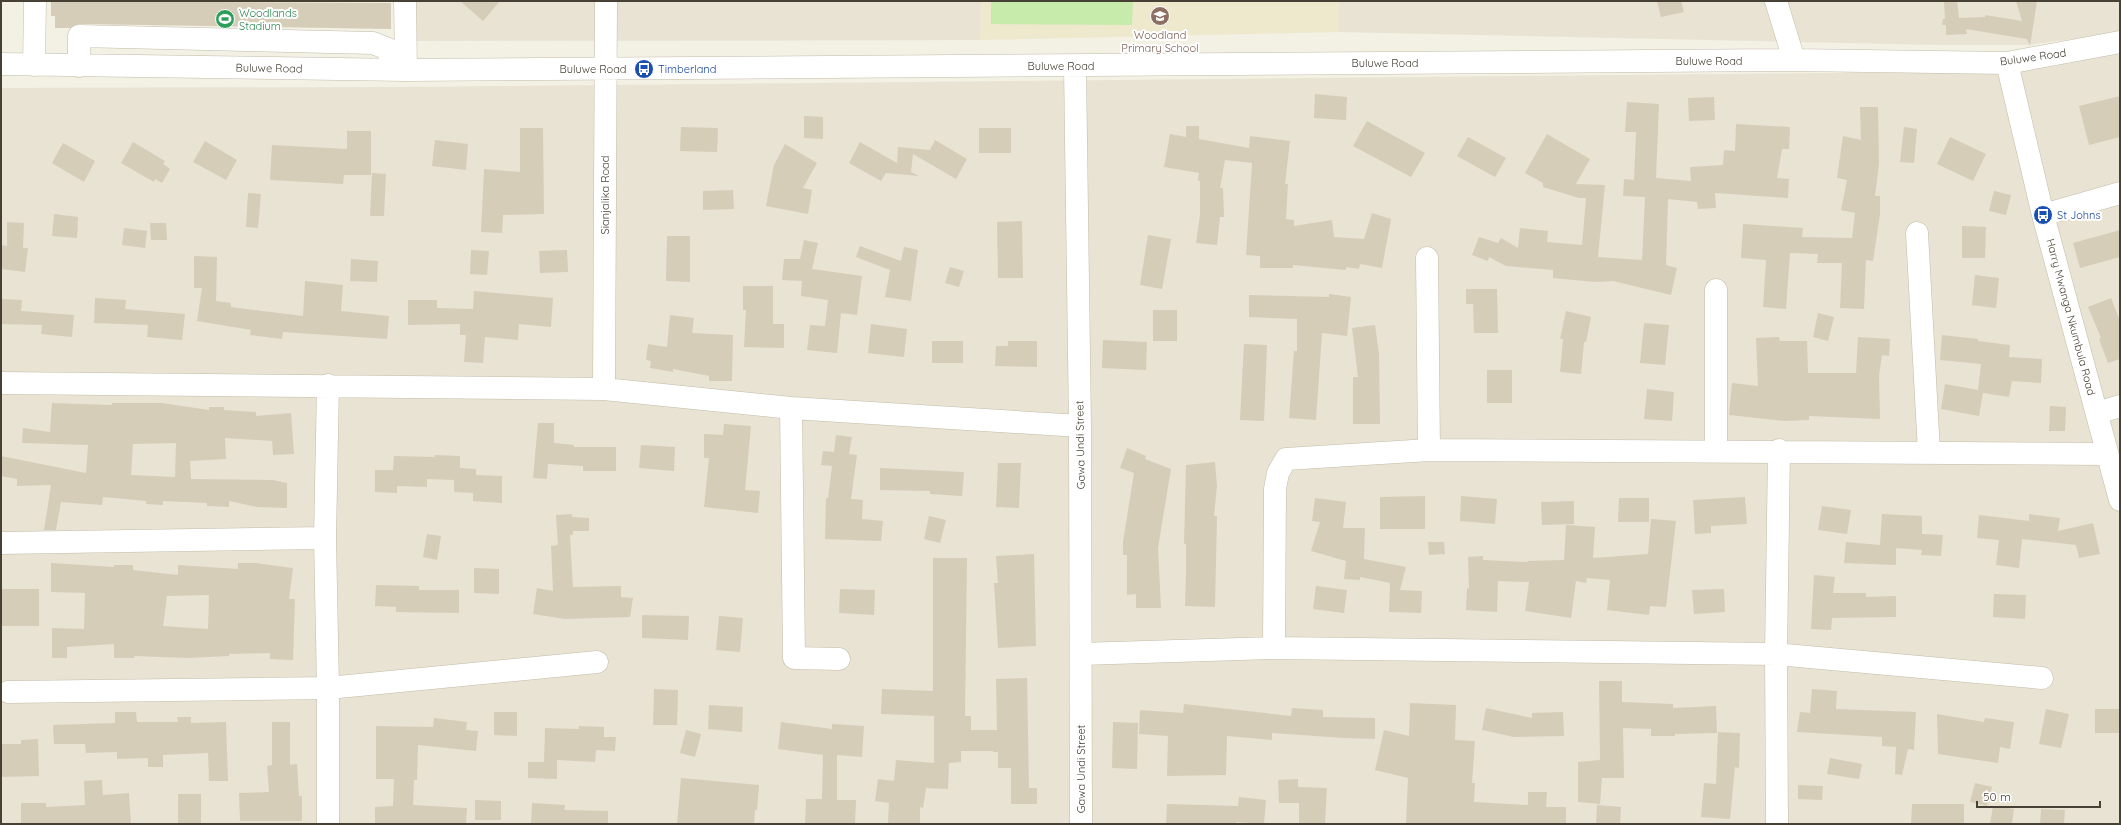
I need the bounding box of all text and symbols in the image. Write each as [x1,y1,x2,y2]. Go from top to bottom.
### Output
school or university icon: Woodland Primary School [1149,5,1171,27]
place label: Woodlands Stadium [239,6,297,33]
sports icon: Woodlands Stadium [214,8,236,30]
place label: Woodland Primary School [1121,28,1199,55]
street label: Buluwe Road [1999,45,2067,69]
street label: Buluwe Road [1676,54,1742,68]
street label: Buluwe Road [1352,56,1418,70]
bus stop icon: Timberland [633,58,655,80]
street label: Buluwe Road [1028,59,1094,73]
street label: Buluwe Road [235,60,303,76]
street label: Buluwe Road [560,62,626,76]
place label: Timberland [658,62,716,76]
street label: Sianjalika Road [598,156,612,234]
bus stop icon: St Johns [2032,204,2054,226]
place label: St Johns [2057,208,2101,222]
street label: Harry Mwanga Nkumbula Road [2043,237,2099,397]
street label: Gawa Undi Street [1072,400,1088,489]
street label: Gawa Undi Street [1074,724,1088,813]
scale bar [1977,783,2100,809]
text: 50 m [1983,789,2011,804]

